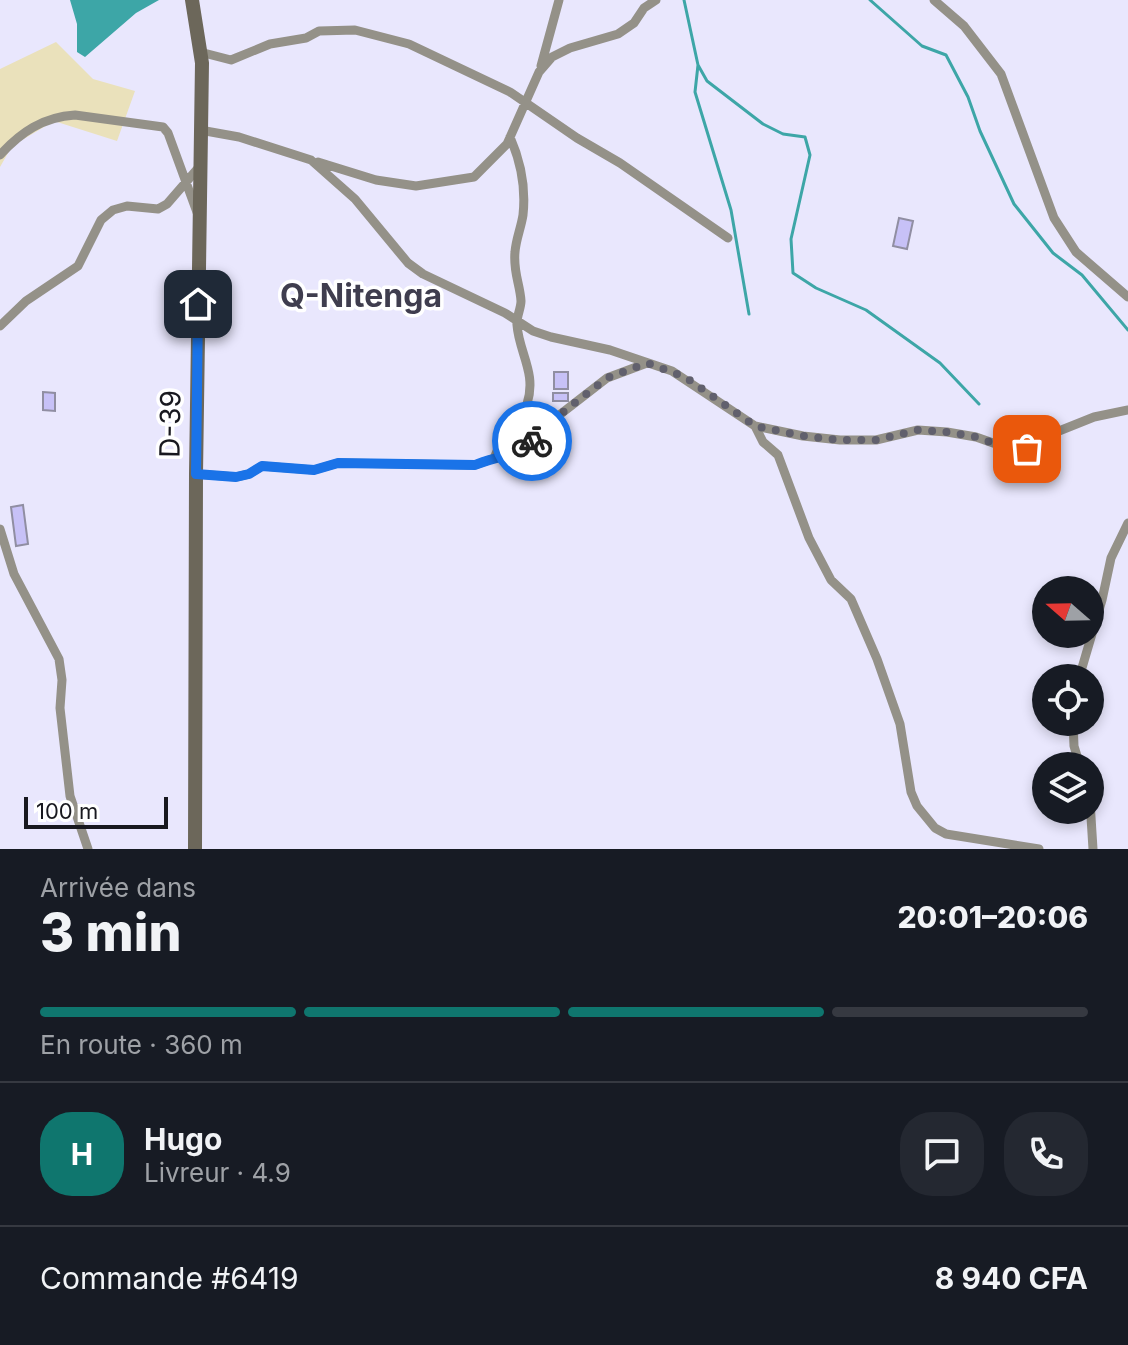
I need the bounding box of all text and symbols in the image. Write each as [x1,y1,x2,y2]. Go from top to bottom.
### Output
pin [164,270,232,338]
district label: Q-Nitenga [280,276,442,315]
icon: home [176,282,220,326]
street label: D-39 [152,390,188,458]
courier [492,401,572,481]
pin [993,415,1061,483]
icon: bike [510,419,554,463]
icon: bag [1005,427,1049,471]
north arrow [1032,576,1104,648]
map controls [1032,576,1104,824]
button: locate [1032,664,1104,736]
button: layers [1032,752,1104,824]
scale bar [24,793,168,829]
text: 100 m [36,798,98,824]
text: Arrivée dans [40,872,196,903]
text: 20:01–20:06 [897,899,1088,935]
text: 3 min [40,901,182,964]
text: En route · 360 m [40,1029,243,1060]
button: chat [900,1112,984,1196]
button: phone [1004,1112,1088,1196]
text: Hugo [144,1121,222,1157]
text: H [71,1136,93,1172]
text: Livreur · 4.9 [144,1157,291,1188]
text: Commande #6419 [40,1260,299,1296]
text: 8 940 CFA [935,1260,1088,1296]

